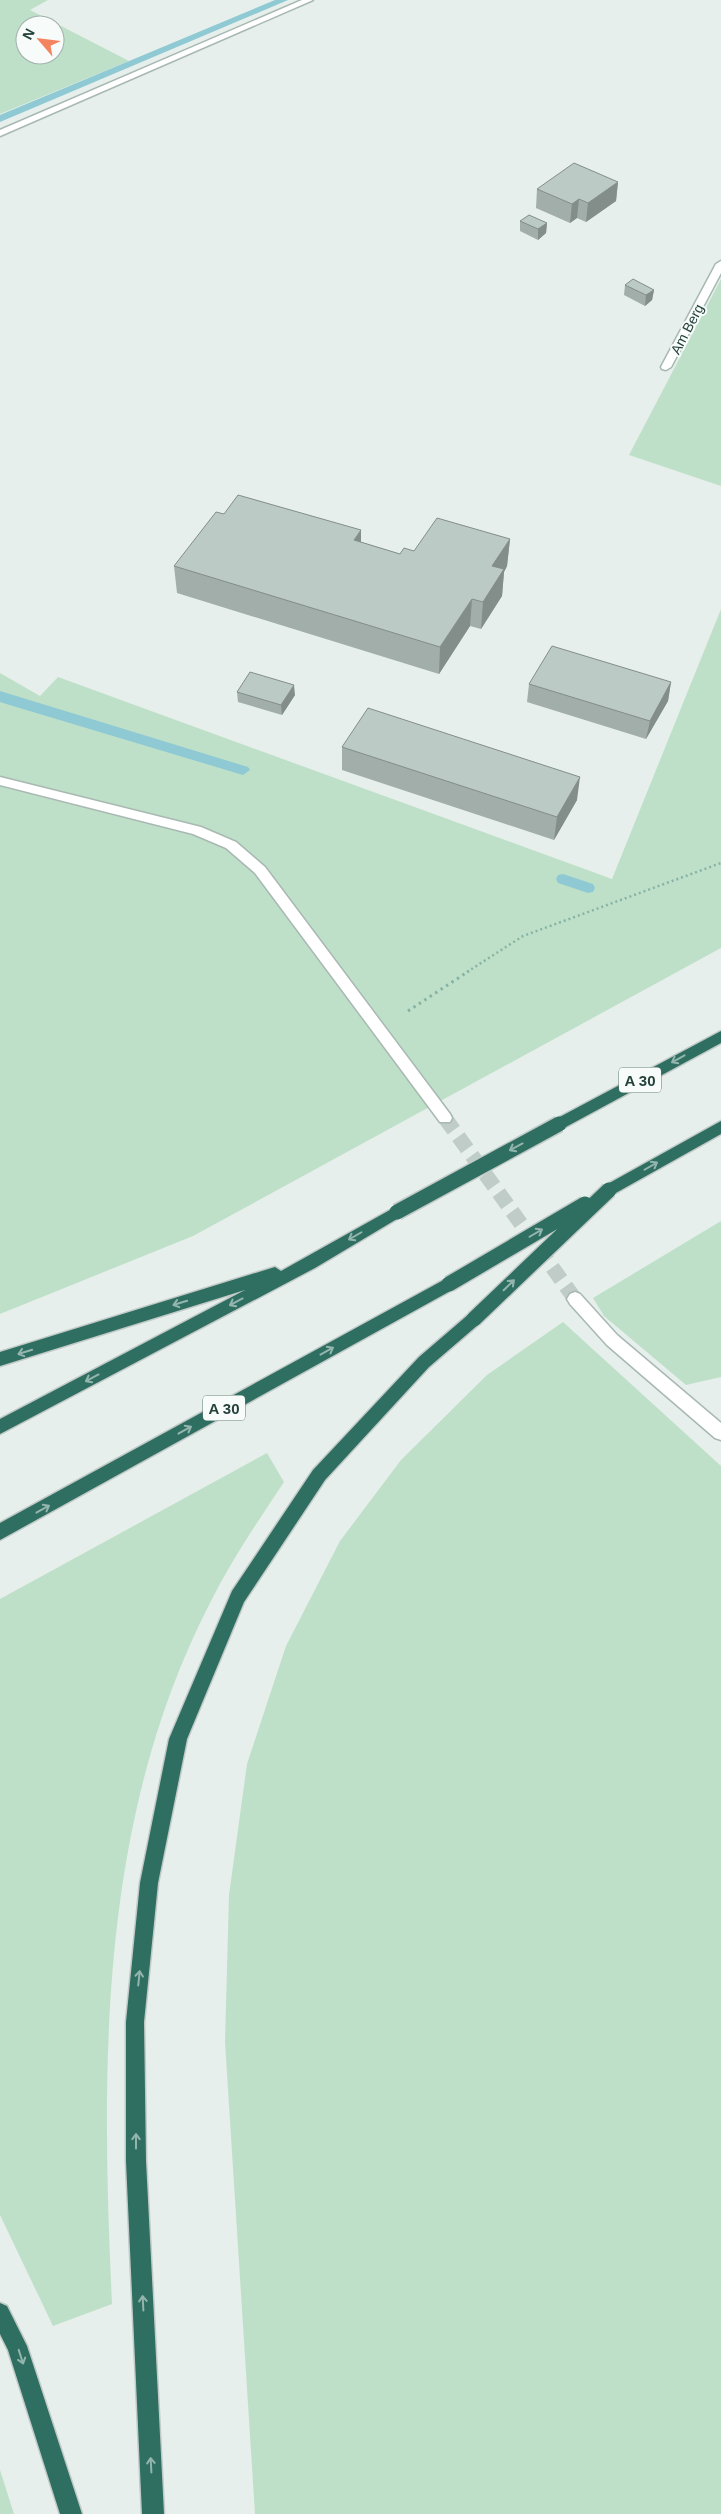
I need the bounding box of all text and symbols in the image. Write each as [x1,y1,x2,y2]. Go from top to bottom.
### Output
north arrow [15,15,65,65]
text: N [19,26,38,42]
street label: Am Berg [667,301,707,357]
one-way arrow [671,1055,686,1064]
road number: A 30 [619,1068,661,1092]
one-way arrow [509,1143,524,1153]
one-way arrow [644,1161,659,1171]
one-way arrow [528,1227,543,1237]
one-way arrow [348,1232,362,1242]
one-way arrow [503,1279,515,1291]
one-way arrow [229,1298,244,1307]
one-way arrow [172,1299,188,1309]
one-way arrow [319,1346,334,1355]
one-way arrow [17,1347,33,1357]
one-way arrow [85,1374,100,1383]
road number: A 30 [203,1396,245,1420]
one-way arrow [177,1425,192,1435]
one-way arrow [35,1503,49,1513]
one-way arrow [134,1971,144,1987]
one-way arrow [131,2133,141,2149]
one-way arrow [138,2295,147,2311]
one-way arrow [16,2349,26,2365]
one-way arrow [146,2458,155,2474]

